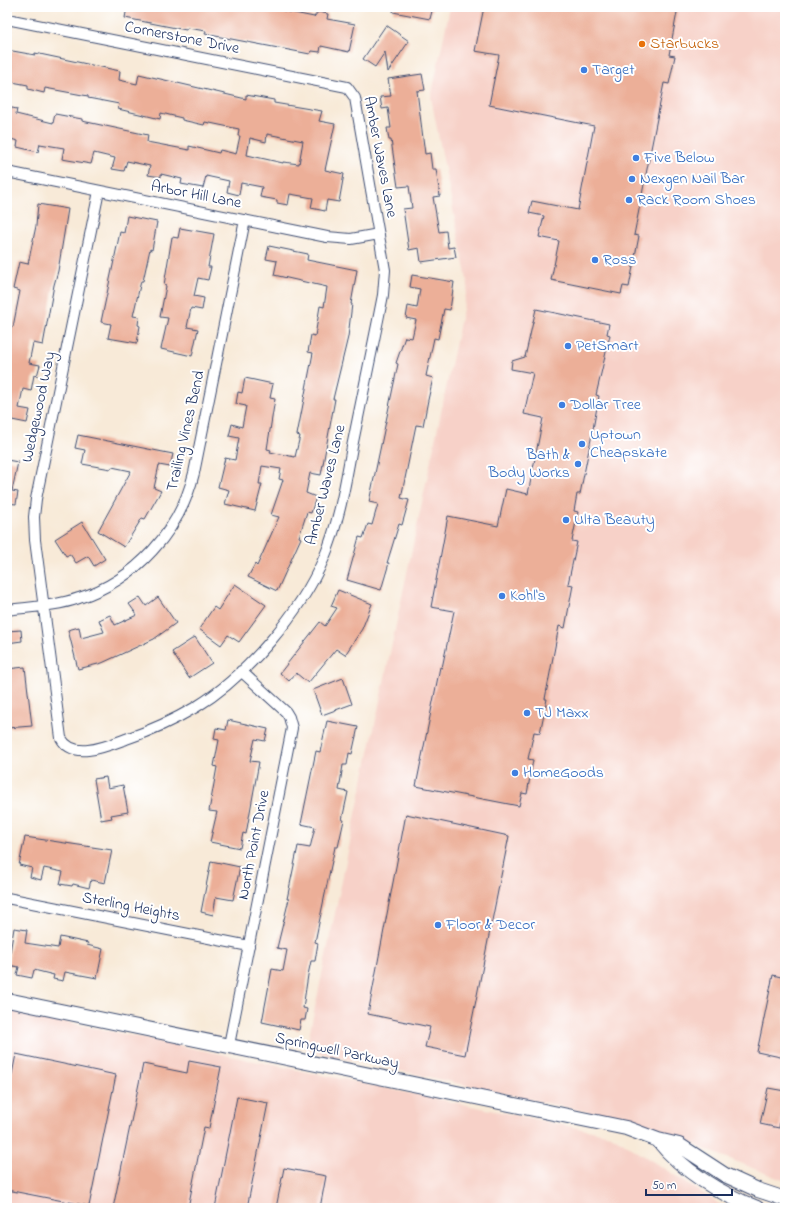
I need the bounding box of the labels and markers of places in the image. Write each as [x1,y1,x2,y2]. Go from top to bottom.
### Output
place label: Starbucks [650,32,719,56]
marker: Starbucks [637,39,647,49]
place label: Target [592,58,635,82]
marker: Target [579,65,589,75]
place label: Five Below [643,146,715,170]
marker: Five Below [631,153,641,163]
place label: Nexgen Nail Bar [640,167,745,191]
marker: Nexgen Nail Bar [627,174,637,184]
place label: Rack Room Shoes [637,188,756,212]
marker: Rack Room Shoes [624,195,634,205]
place label: Ross [603,248,636,272]
marker: Ross [590,255,600,265]
place label: PetSmart [576,334,639,358]
marker: PetSmart [563,341,573,351]
place label: Dollar Tree [569,393,642,417]
marker: Dollar Tree [557,400,567,410]
place label: Uptown Cheapskate [590,423,668,465]
marker: Uptown Cheapskate [577,439,587,449]
place label: Bath & Body Works [487,443,571,485]
marker: Bath & Body Works [573,459,583,469]
place label: Ulta Beauty [574,508,655,532]
marker: Ulta Beauty [561,515,571,525]
place label: Kohl's [510,584,546,608]
marker: Kohl's [497,591,507,601]
place label: TJ Maxx [535,701,589,725]
marker: TJ Maxx [522,708,532,718]
place label: HomeGoods [523,761,604,785]
marker: HomeGoods [510,768,520,778]
place label: Floor & Decor [445,913,535,937]
marker: Floor & Decor [433,920,443,930]

